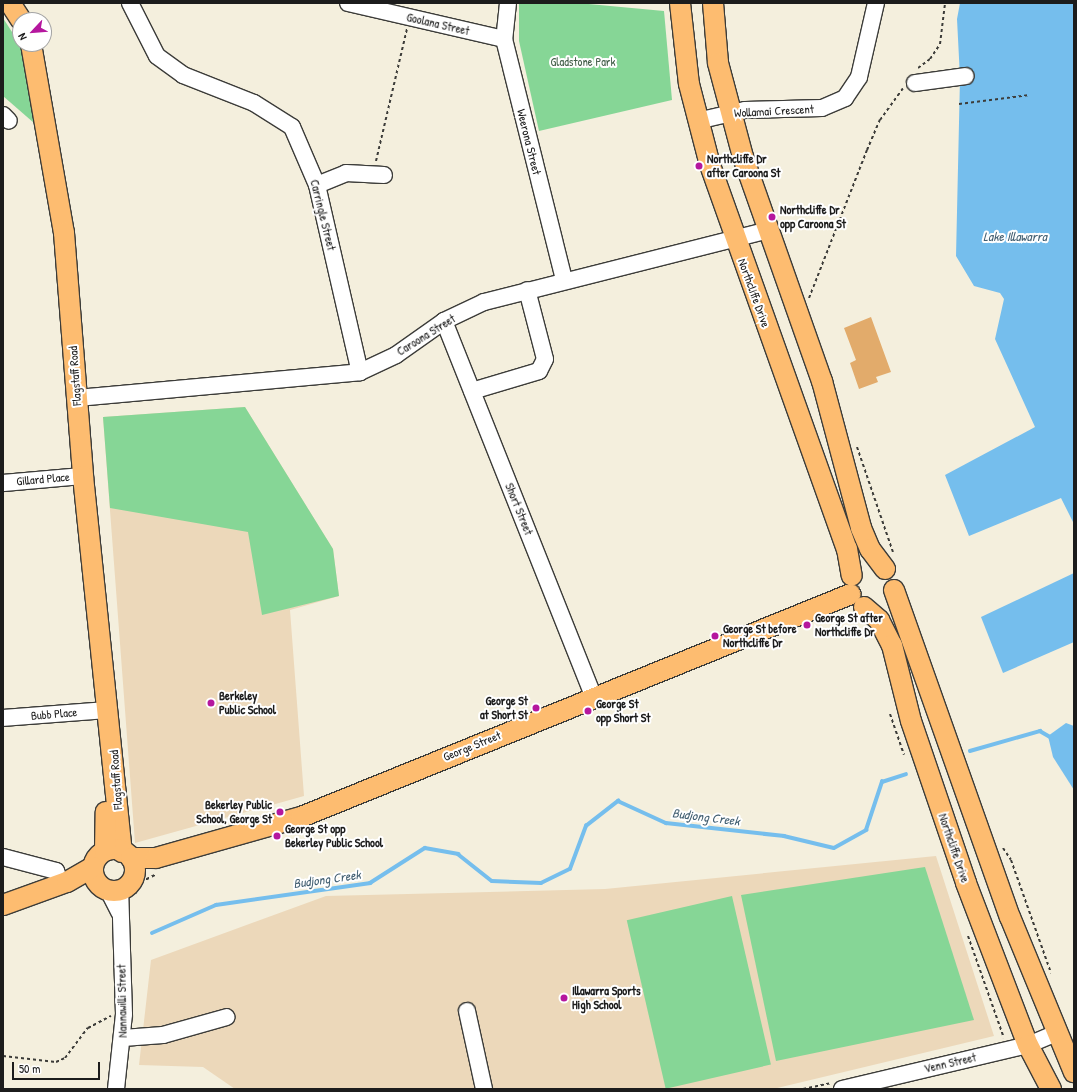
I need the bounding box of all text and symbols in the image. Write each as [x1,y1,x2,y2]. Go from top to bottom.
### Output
street label: Goolana Street [405,10,471,38]
north arrow [12,12,52,52]
text: N [15,31,30,43]
park label: Gladstone Park [551,55,615,69]
street label: Wollamai Crescent [734,102,814,120]
street label: Weerona Street [514,108,544,176]
place label: Northcliffe Dr after Caroona St [707,152,780,180]
marker: Northcliffe Dr after Caroona St [694,161,704,171]
street label: Carringle Street [307,178,339,252]
place label: Northcliffe Dr opp Caroona St [780,203,846,231]
marker: Northcliffe Dr opp Caroona St [767,212,777,222]
water label: Lake Illawarra [983,228,1047,244]
street label: Northcliffe Drive [735,257,773,329]
street label: Caroona Street [394,311,458,359]
street label: Flagstaff Road [66,346,84,406]
street label: Gillard Place [16,469,70,489]
street label: Short Street [502,481,536,537]
place label: George St after Northcliffe Dr [815,611,883,639]
marker: George St after Northcliffe Dr [802,620,812,630]
place label: George St before Northcliffe Dr [723,622,797,650]
marker: George St before Northcliffe Dr [710,631,720,641]
place label: Berkeley Public School [219,689,276,717]
place label: George St at Short St [480,694,528,722]
place label: George St opp Short St [596,697,650,725]
marker: Berkeley Public School [206,698,216,708]
marker: George St at Short St [531,703,541,713]
street label: Bubb Place [30,705,78,723]
marker: George St opp Short St [583,706,593,716]
street label: George Street [441,728,503,764]
street label: Flagstaff Road [107,750,125,810]
place label: Bekerley Public School, George St [196,798,272,826]
water label: Budjong Creek [671,805,741,829]
marker: Bekerley Public School, George St [275,807,285,817]
street label: Northcliffe Drive [935,812,973,884]
place label: George St opp Bekerley Public School [285,822,383,850]
marker: George St opp Bekerley Public School [272,831,282,841]
water label: Budjong Creek [292,867,362,891]
street label: Nannawilli Street [114,964,130,1038]
place label: Illawarra Sports High School [572,984,641,1012]
marker: Illawarra Sports High School [559,993,569,1003]
street label: Venn Street [923,1050,977,1076]
scale bar [14,1054,102,1080]
text: 50 m [19,1060,40,1077]

